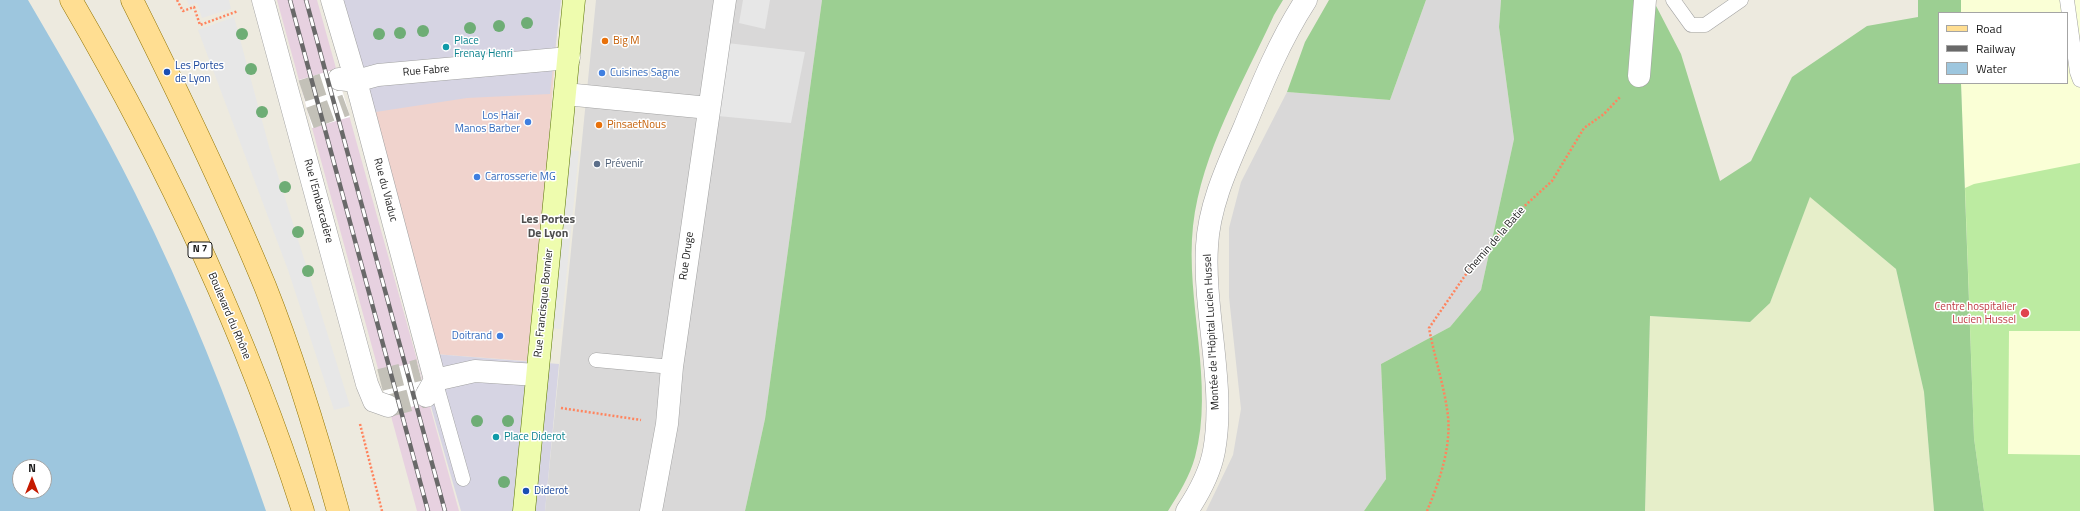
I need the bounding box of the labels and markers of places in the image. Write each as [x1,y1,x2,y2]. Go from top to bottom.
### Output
place label: Place Frenay Henri [454,34,513,60]
place label: Big M [613,34,639,48]
marker: Big M [600,36,610,46]
marker: Place Frenay Henri [441,42,451,52]
place label: Les Portes de Lyon [175,59,224,85]
place label: Cuisines Sagne [610,66,679,80]
marker: Les Portes de Lyon [162,67,172,77]
marker: Cuisines Sagne [597,68,607,78]
place label: Los Hair Manos Barber [455,109,520,135]
marker: Los Hair Manos Barber [523,117,533,127]
place label: PinsaetNous [607,118,666,132]
marker: PinsaetNous [594,120,604,130]
place label: Prévenir [605,157,644,171]
marker: Prévenir [592,159,602,169]
place label: Carrosserie MG [485,170,556,184]
marker: Carrosserie MG [472,172,482,182]
place label: Centre hospitalier Lucien Hussel [1934,300,2016,326]
marker: Centre hospitalier Lucien Hussel [2019,307,2031,319]
place label: Doitrand [452,329,492,343]
marker: Doitrand [495,331,505,341]
place label: Place Diderot [504,430,565,444]
marker: Place Diderot [491,432,501,442]
place label: Diderot [534,484,568,498]
marker: Diderot [521,486,531,496]

